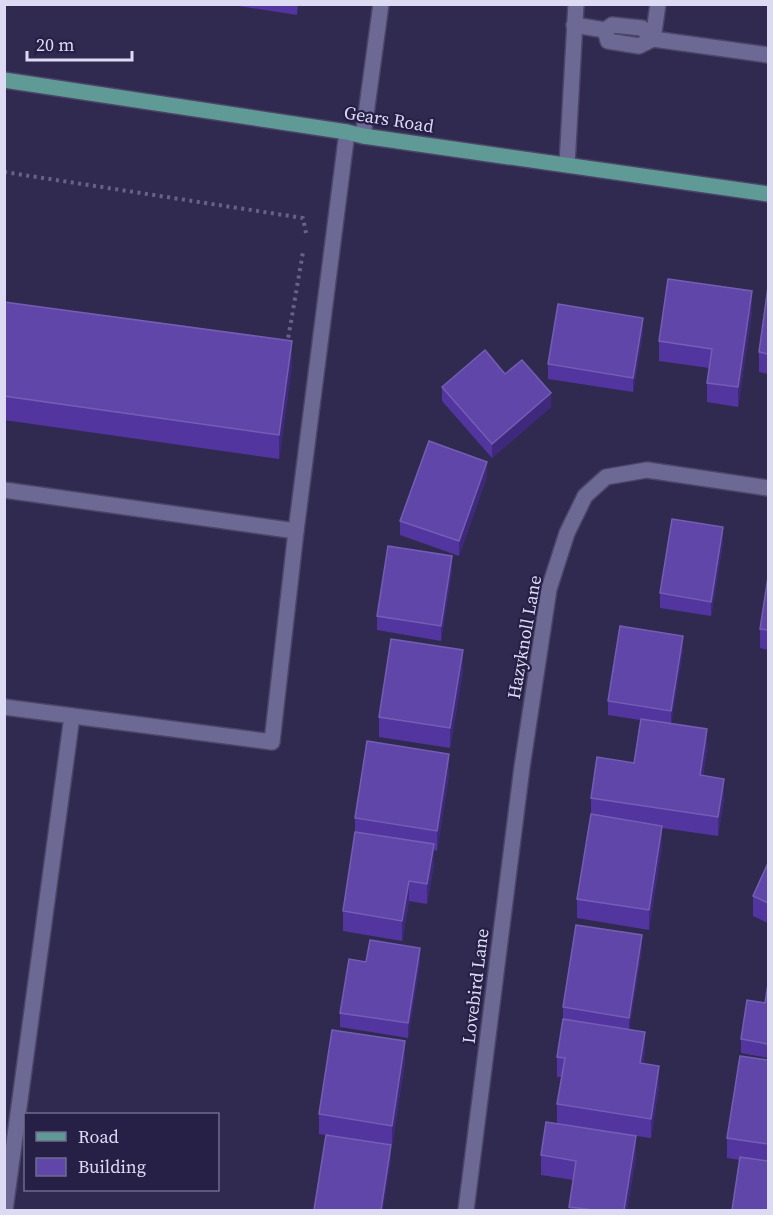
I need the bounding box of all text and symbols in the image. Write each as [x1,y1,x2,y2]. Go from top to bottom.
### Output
scale bar [27,24,132,62]
text: 20 m [36,32,74,57]
street label: Gears Road [342,100,436,138]
street label: Hazyknoll Lane [501,573,547,701]
street label: Lovebird Lane [456,927,494,1045]
legend [24,1113,219,1191]
text: Road [78,1124,119,1149]
text: Building [78,1154,146,1179]

